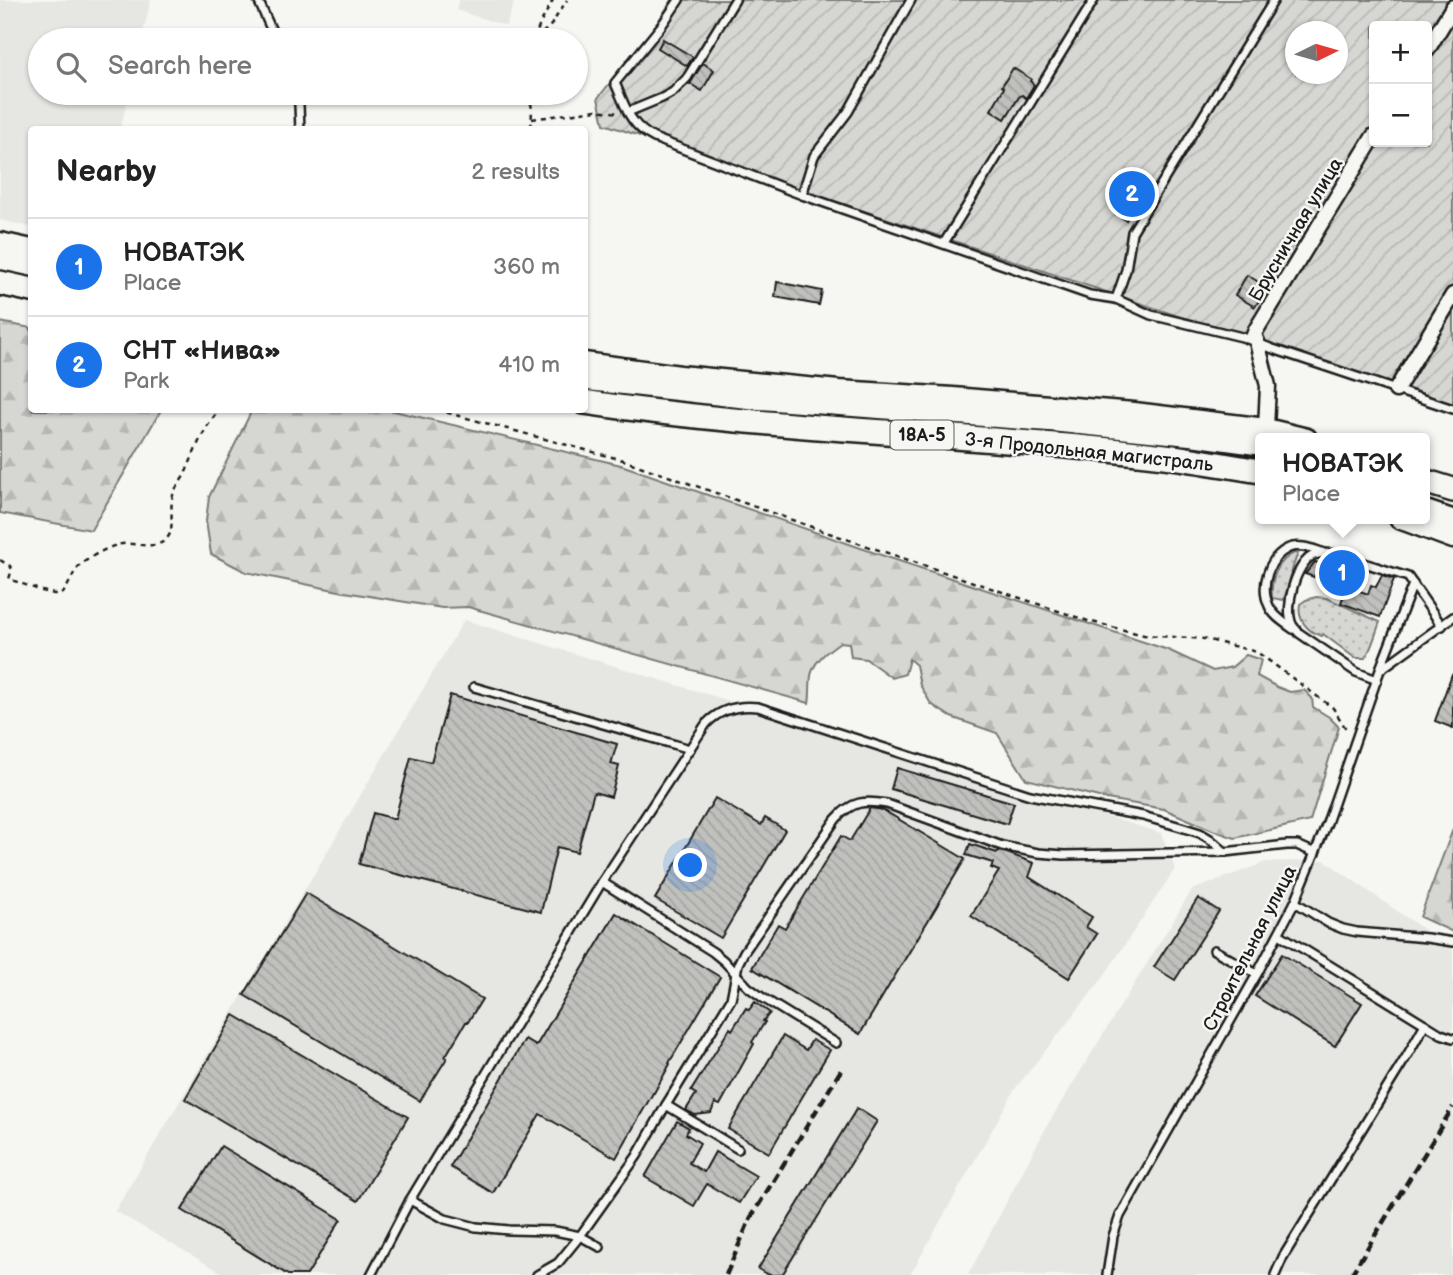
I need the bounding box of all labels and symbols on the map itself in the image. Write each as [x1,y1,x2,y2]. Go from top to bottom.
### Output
north arrow [1285,21,1348,84]
street label: Брусничная улица [1244,154,1348,306]
pin: 2 [1109,168,1155,220]
road number: 18А-5 [890,421,954,450]
street label: 3-я Продольная магистраль [963,428,1215,477]
pin: 1 [1319,547,1365,599]
your location [673,848,707,882]
street label: Строительная улица [1199,862,1302,1035]

